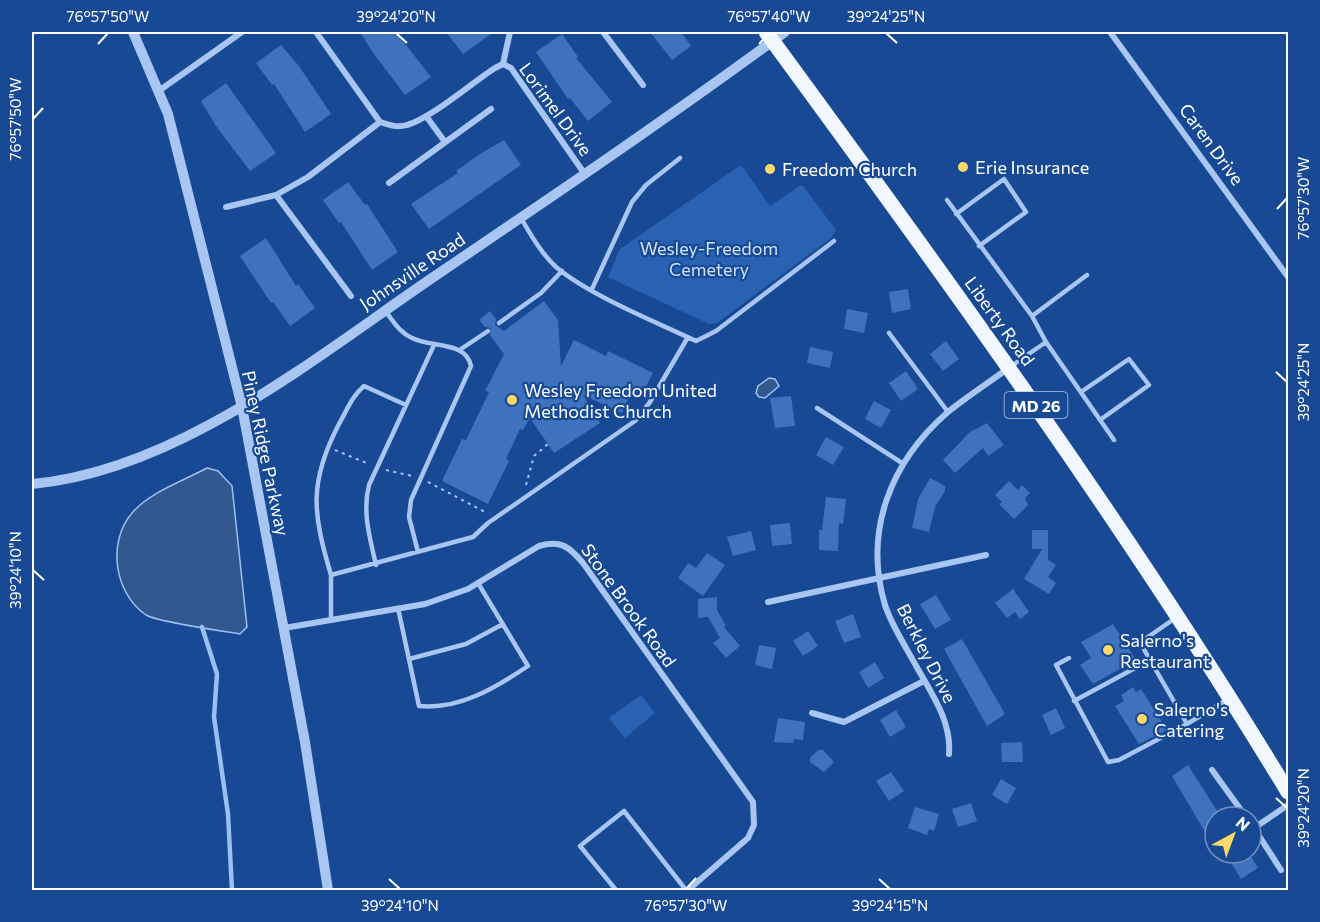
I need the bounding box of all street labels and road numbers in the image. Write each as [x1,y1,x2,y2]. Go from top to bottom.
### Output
street label: Lorimel Drive [515,58,597,160]
street label: Caren Drive [1175,99,1249,189]
street label: Johnsville Road [355,228,469,314]
street label: Liberty Road [960,272,1040,370]
street label: Piney Ridge Parkway [238,368,294,538]
road number: MD 26 [1004,392,1068,418]
street label: Stone Brook Road [577,539,681,671]
street label: Berkley Drive [893,600,961,706]

